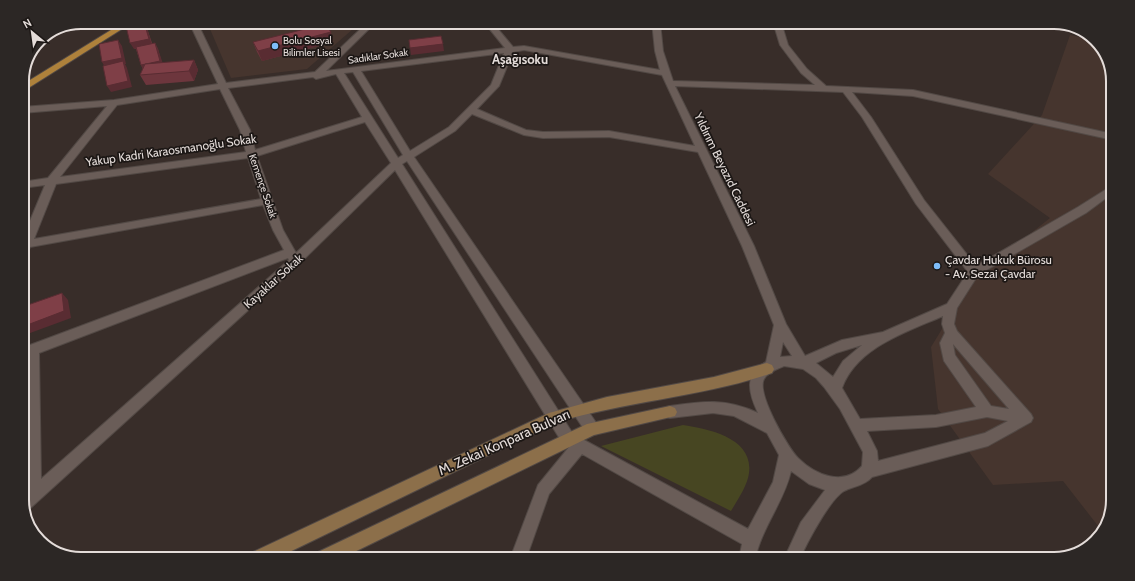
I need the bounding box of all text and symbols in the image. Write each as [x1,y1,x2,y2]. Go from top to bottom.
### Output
north arrow [12,12,52,52]
text: N [20,15,34,31]
place label: Bolu Sosyal Bilimler Lisesi [283,34,340,59]
marker: Bolu Sosyal Bilimler Lisesi [270,41,280,51]
street label: Sadıklar Sokak [347,45,409,67]
district label: Aşağısoku [492,51,548,67]
street label: Yıldırım Beyazıd Caddesi [691,109,759,228]
street label: Yakup Kadri Karaosmanoğlu Sokak [84,131,258,170]
street label: Kemençe Sokak [246,152,280,220]
street label: Kayaklar Sokak [240,250,306,312]
place label: Çavdar Hukuk Bürosu - Av. Sezai Çavdar [945,252,1052,281]
marker: Çavdar Hukuk Bürosu - Av. Sezai Çavdar [932,261,942,271]
street label: M. Zekai Konpara Bulvarı [435,405,573,479]

